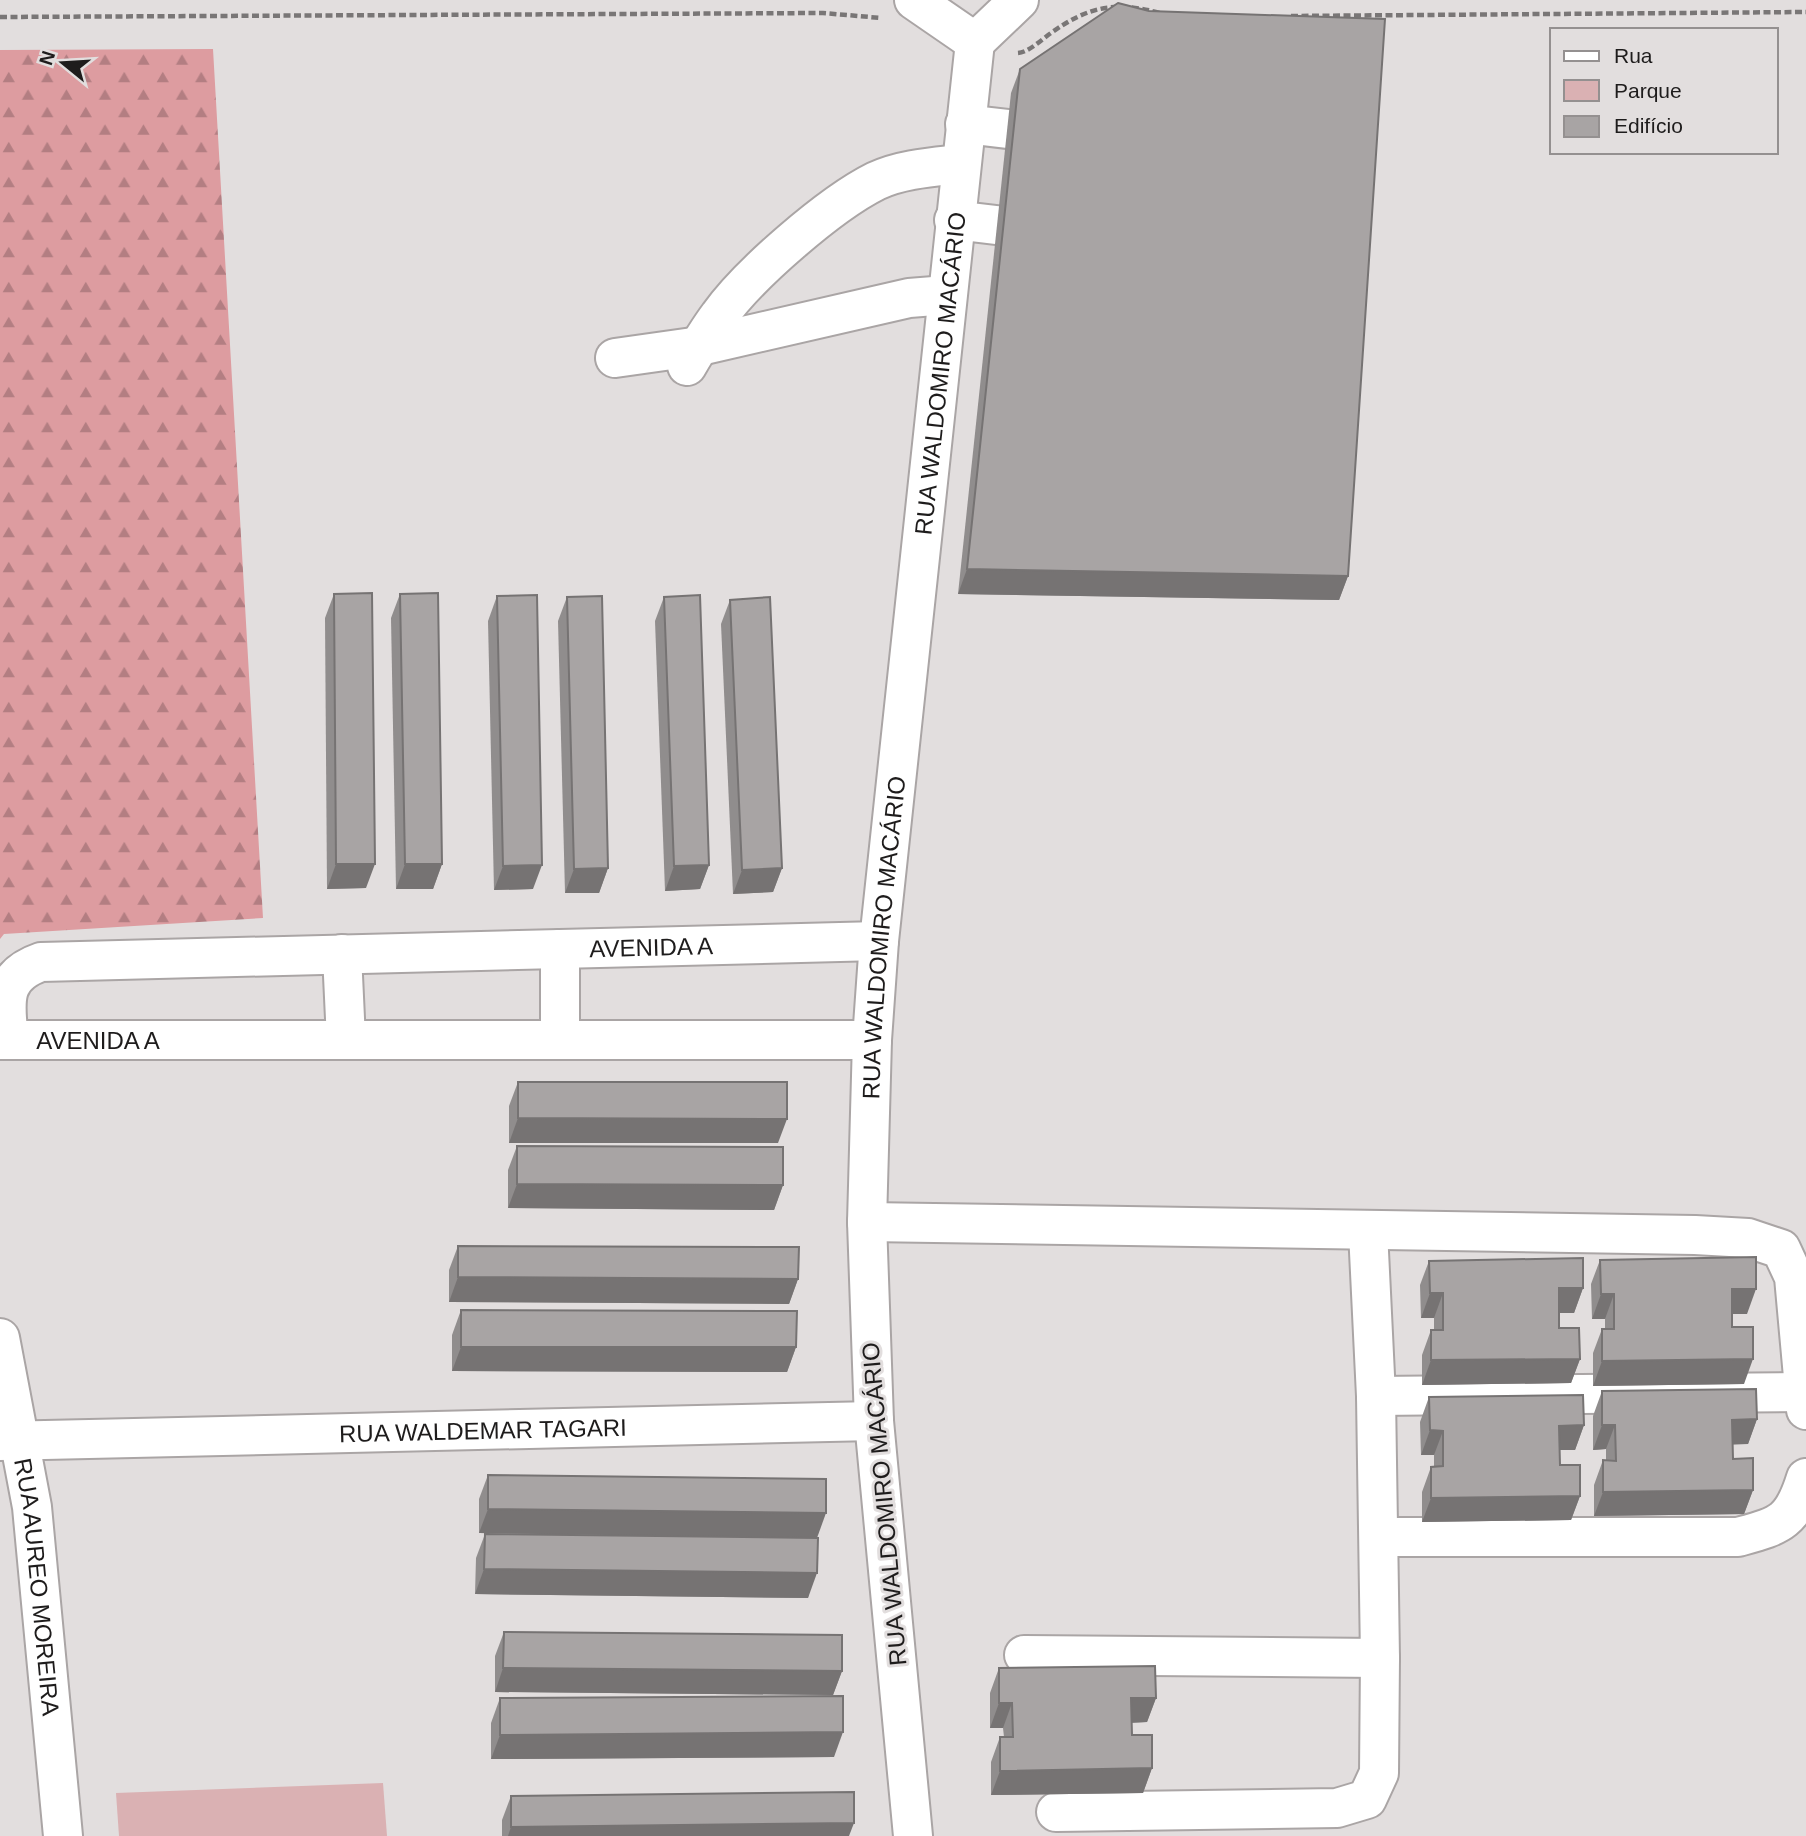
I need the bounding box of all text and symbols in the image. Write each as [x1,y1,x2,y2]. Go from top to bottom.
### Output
north arrow [28,28,98,98]
legend [1550,28,1778,154]
text: Rua [1614,44,1653,67]
text: N [35,48,59,68]
text: Parque [1614,79,1682,102]
text: Edifício [1614,114,1683,137]
street label: RUA WALDOMIRO MACÁRIO [909,211,970,536]
street label: RUA WALDOMIRO MACÁRIO [857,774,910,1100]
street label: AVENIDA A [589,932,713,962]
street label: AVENIDA A [36,1027,160,1054]
street label: RUA WALDOMIRO MACÁRIO [856,1341,912,1667]
street label: RUA WALDEMAR TAGARI [339,1413,627,1447]
street label: RUA AUREO MOREIRA [10,1456,65,1717]

